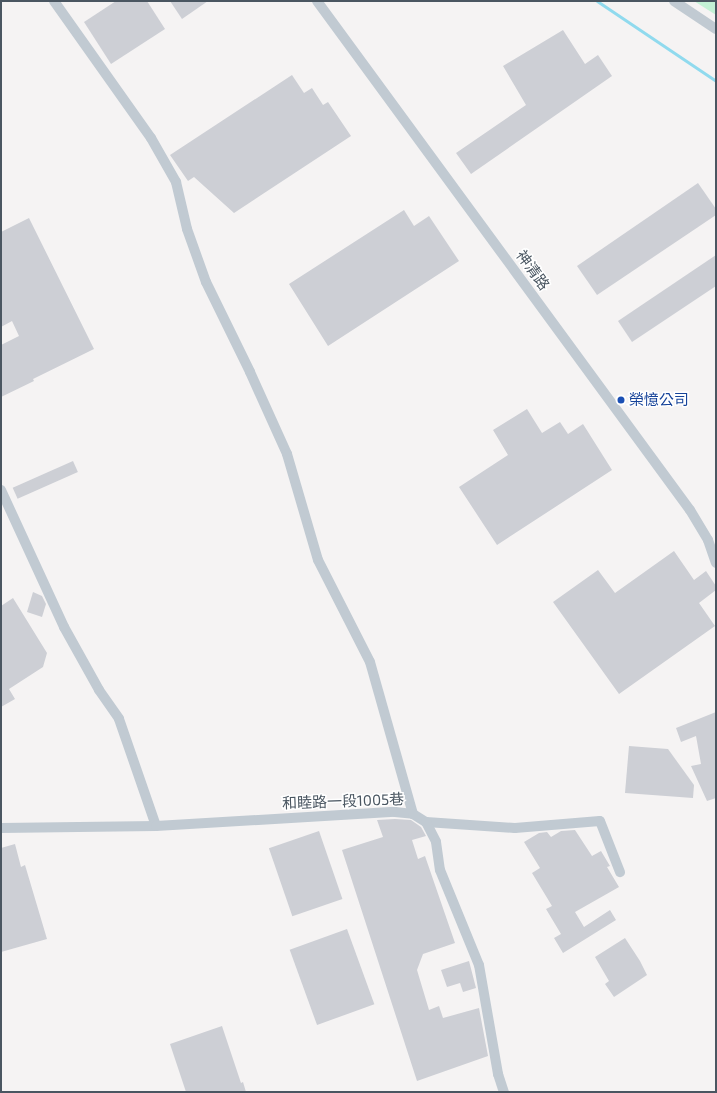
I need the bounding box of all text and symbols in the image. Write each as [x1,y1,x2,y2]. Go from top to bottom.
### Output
street label: 神清路 [512,247,554,293]
place label: 榮憶公司 [629,391,689,409]
marker: 榮憶公司 [616,395,626,405]
street label: 和睦路一段1005巷 [282,790,404,812]

